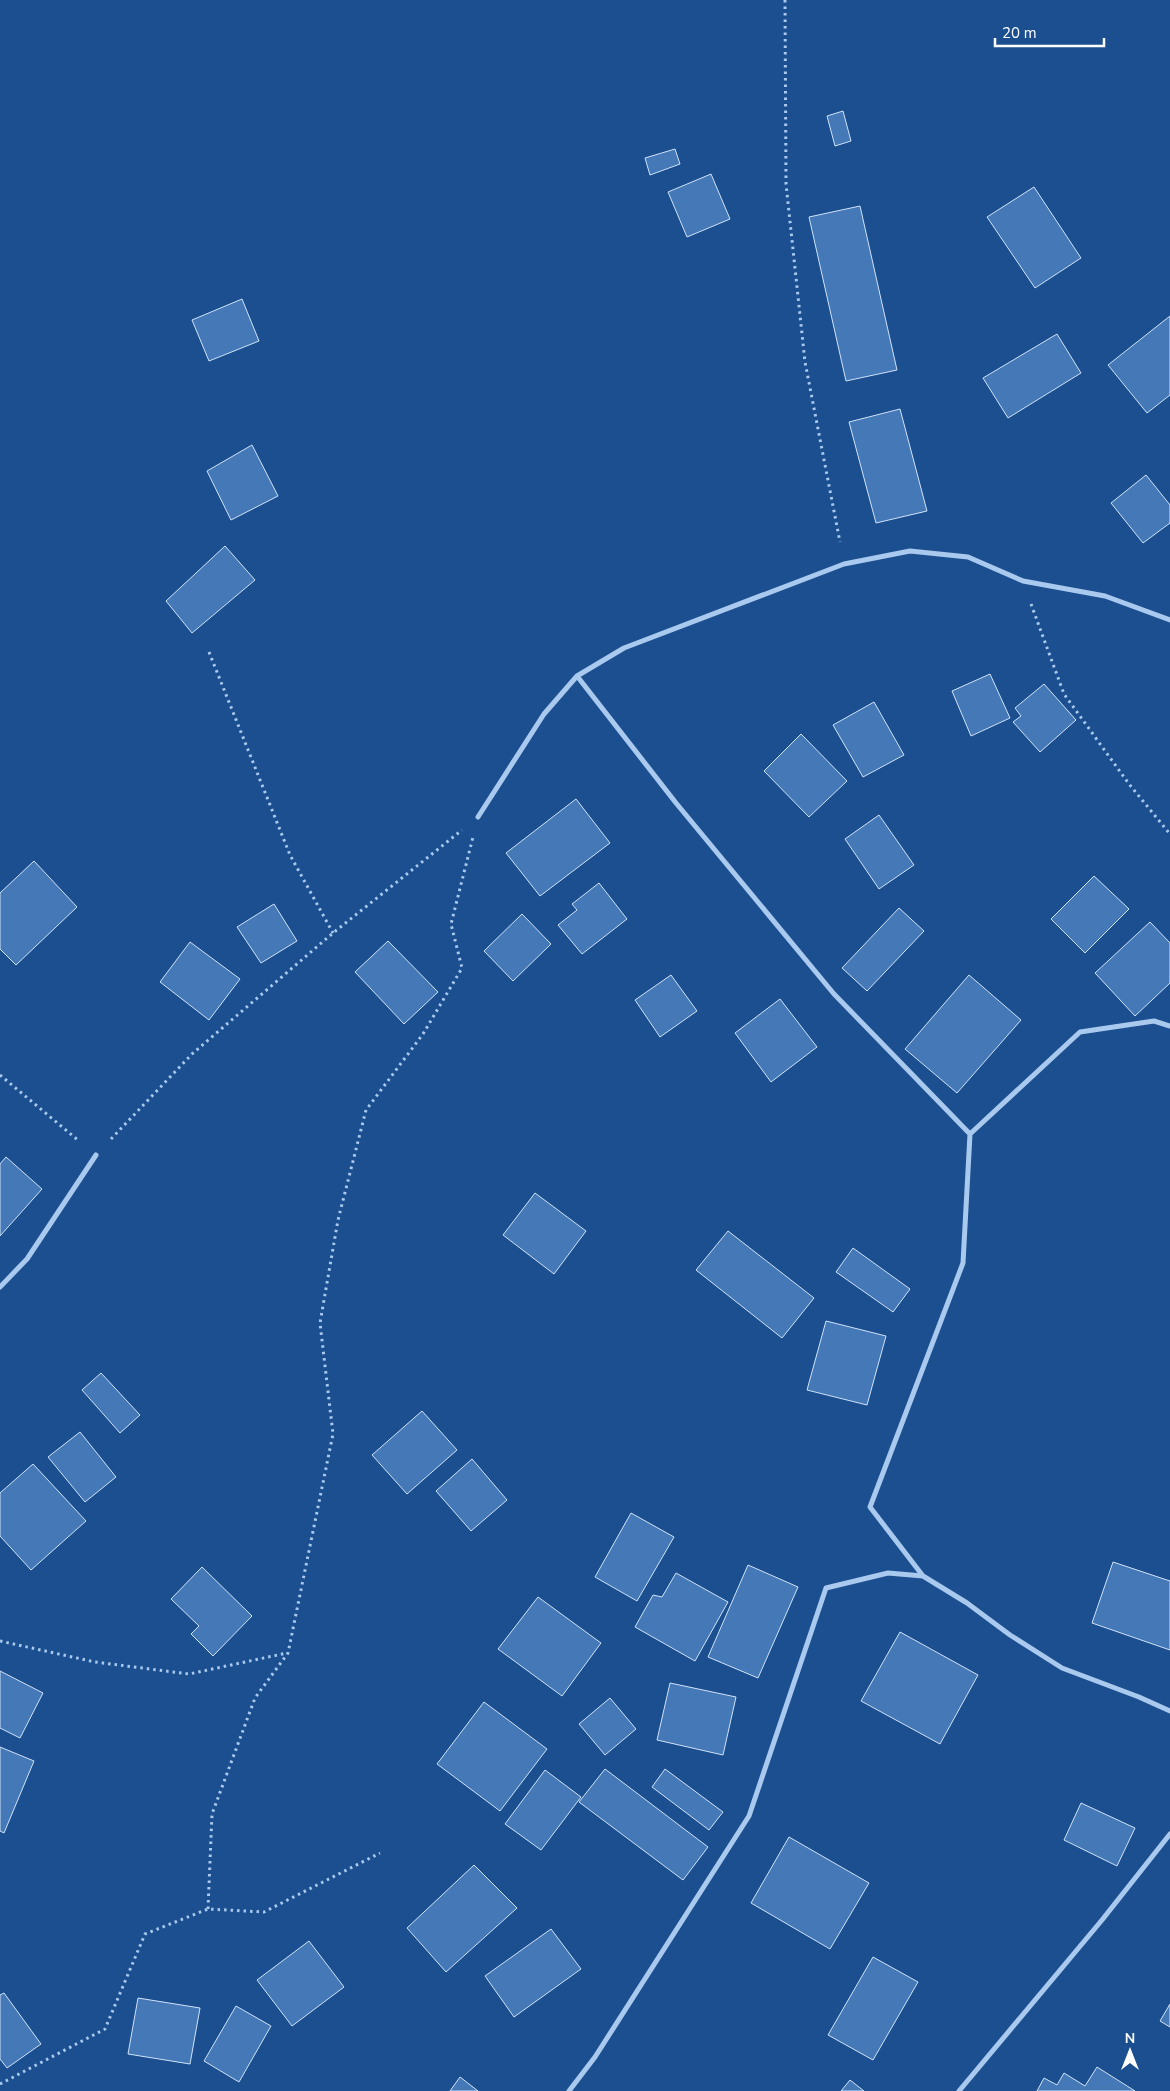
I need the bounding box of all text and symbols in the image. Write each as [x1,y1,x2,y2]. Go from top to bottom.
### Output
scale bar [995,15,1104,47]
text: 20 m [1002,23,1037,43]
north arrow [1105,2026,1155,2076]
text: N [1125,2029,1135,2048]

